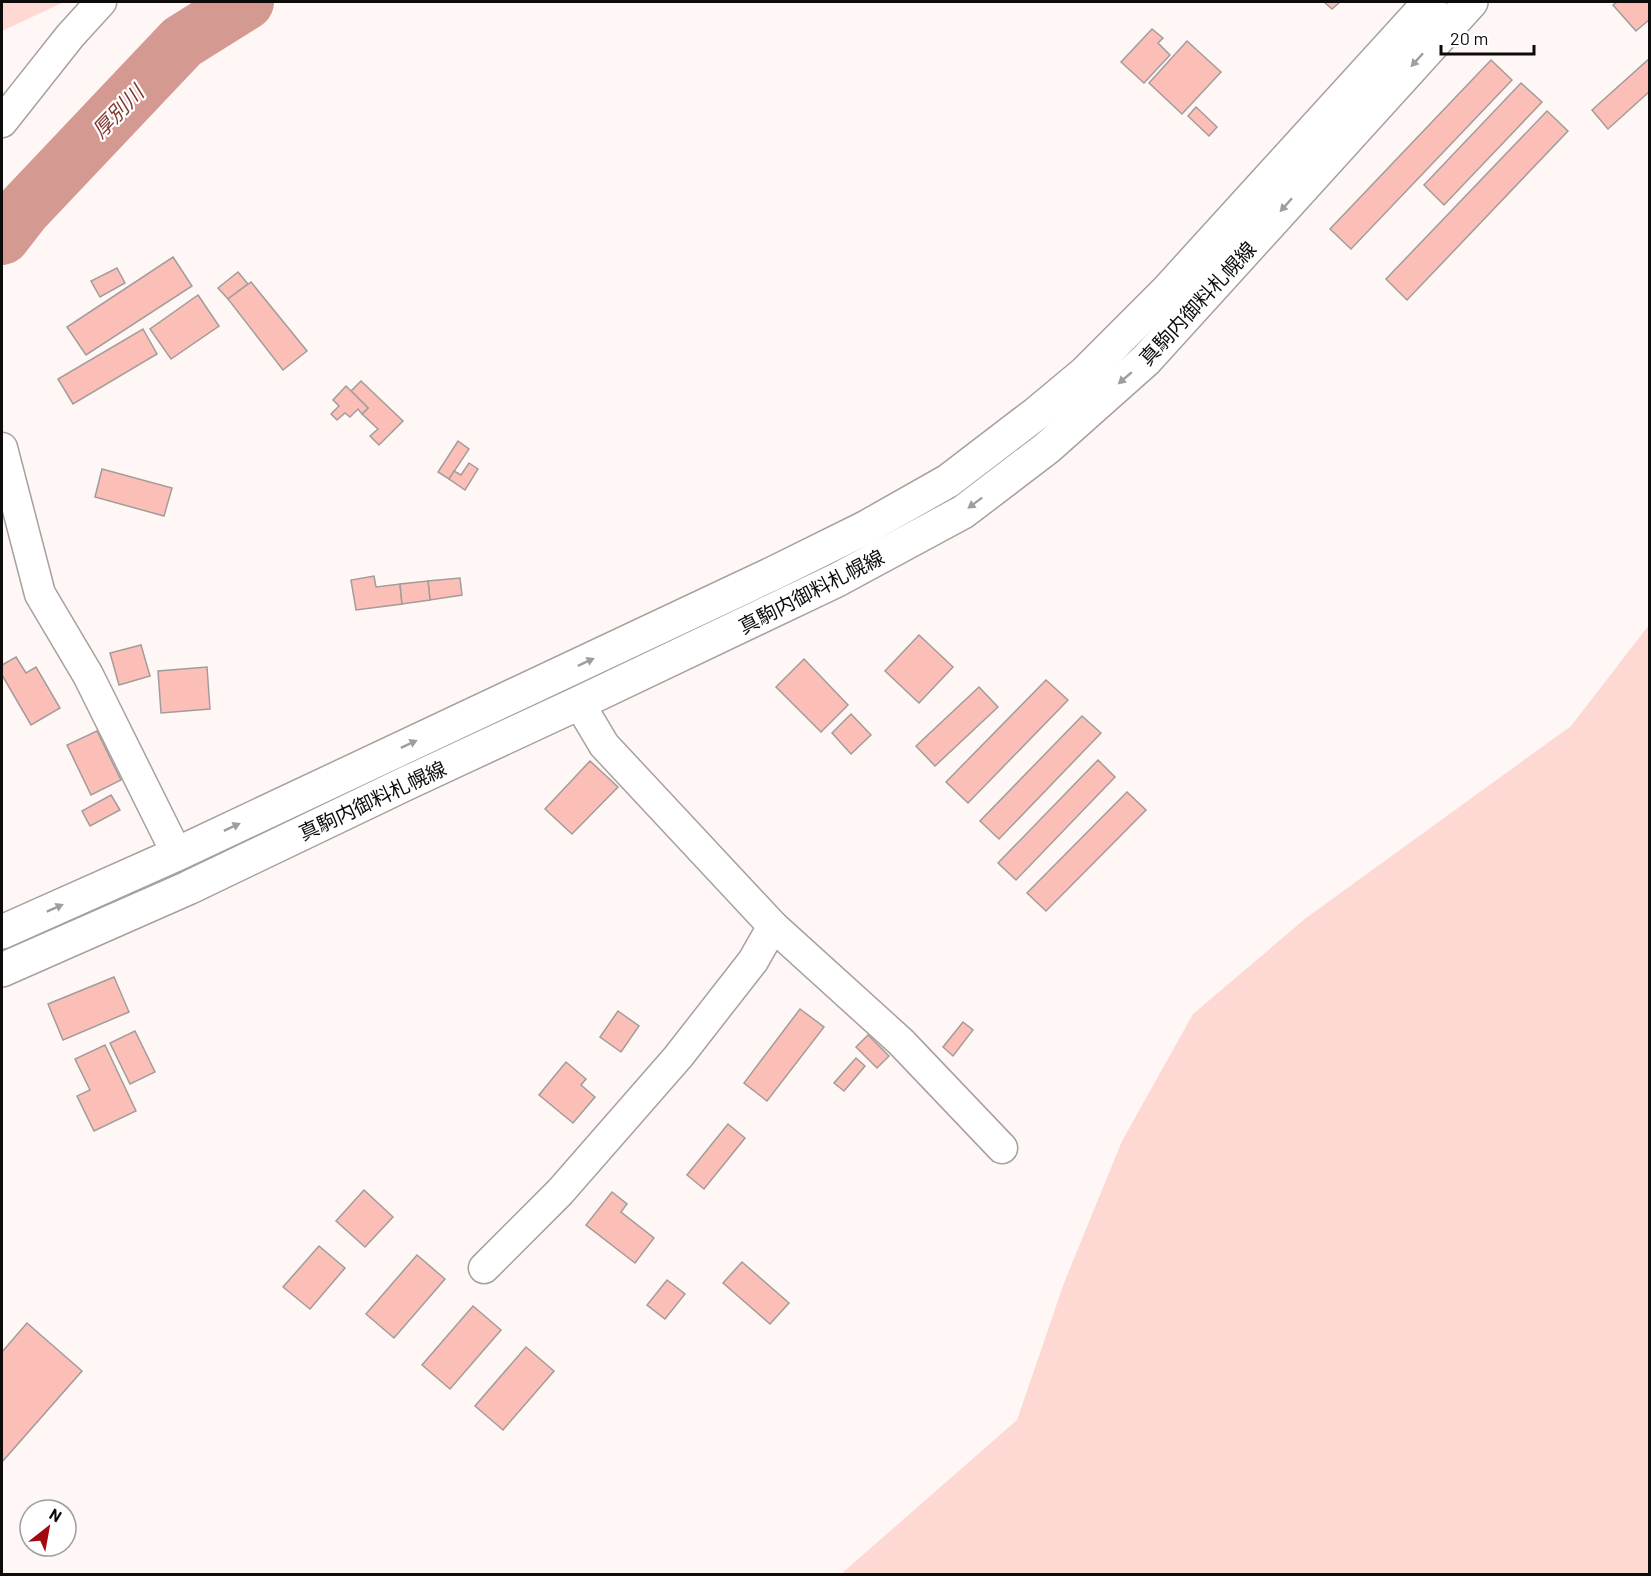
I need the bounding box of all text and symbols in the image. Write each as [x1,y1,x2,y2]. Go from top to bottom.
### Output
scale bar [1441,18,1534,56]
text: 20 m [1450,27,1488,49]
one-way arrow [1411,52,1424,67]
water label: 厚別川 [86,78,149,142]
one-way arrow [1280,198,1294,212]
street label: 真駒内御料札幌線 [1134,236,1260,370]
one-way arrow [1118,372,1133,385]
one-way arrow [967,496,983,509]
street label: 真駒内御料札幌線 [734,544,888,638]
one-way arrow [577,657,594,666]
one-way arrow [400,739,418,749]
street label: 真駒内御料札幌線 [294,755,450,845]
one-way arrow [224,823,241,832]
one-way arrow [46,903,64,912]
north arrow [18,1498,78,1558]
text: N [47,1504,65,1526]

